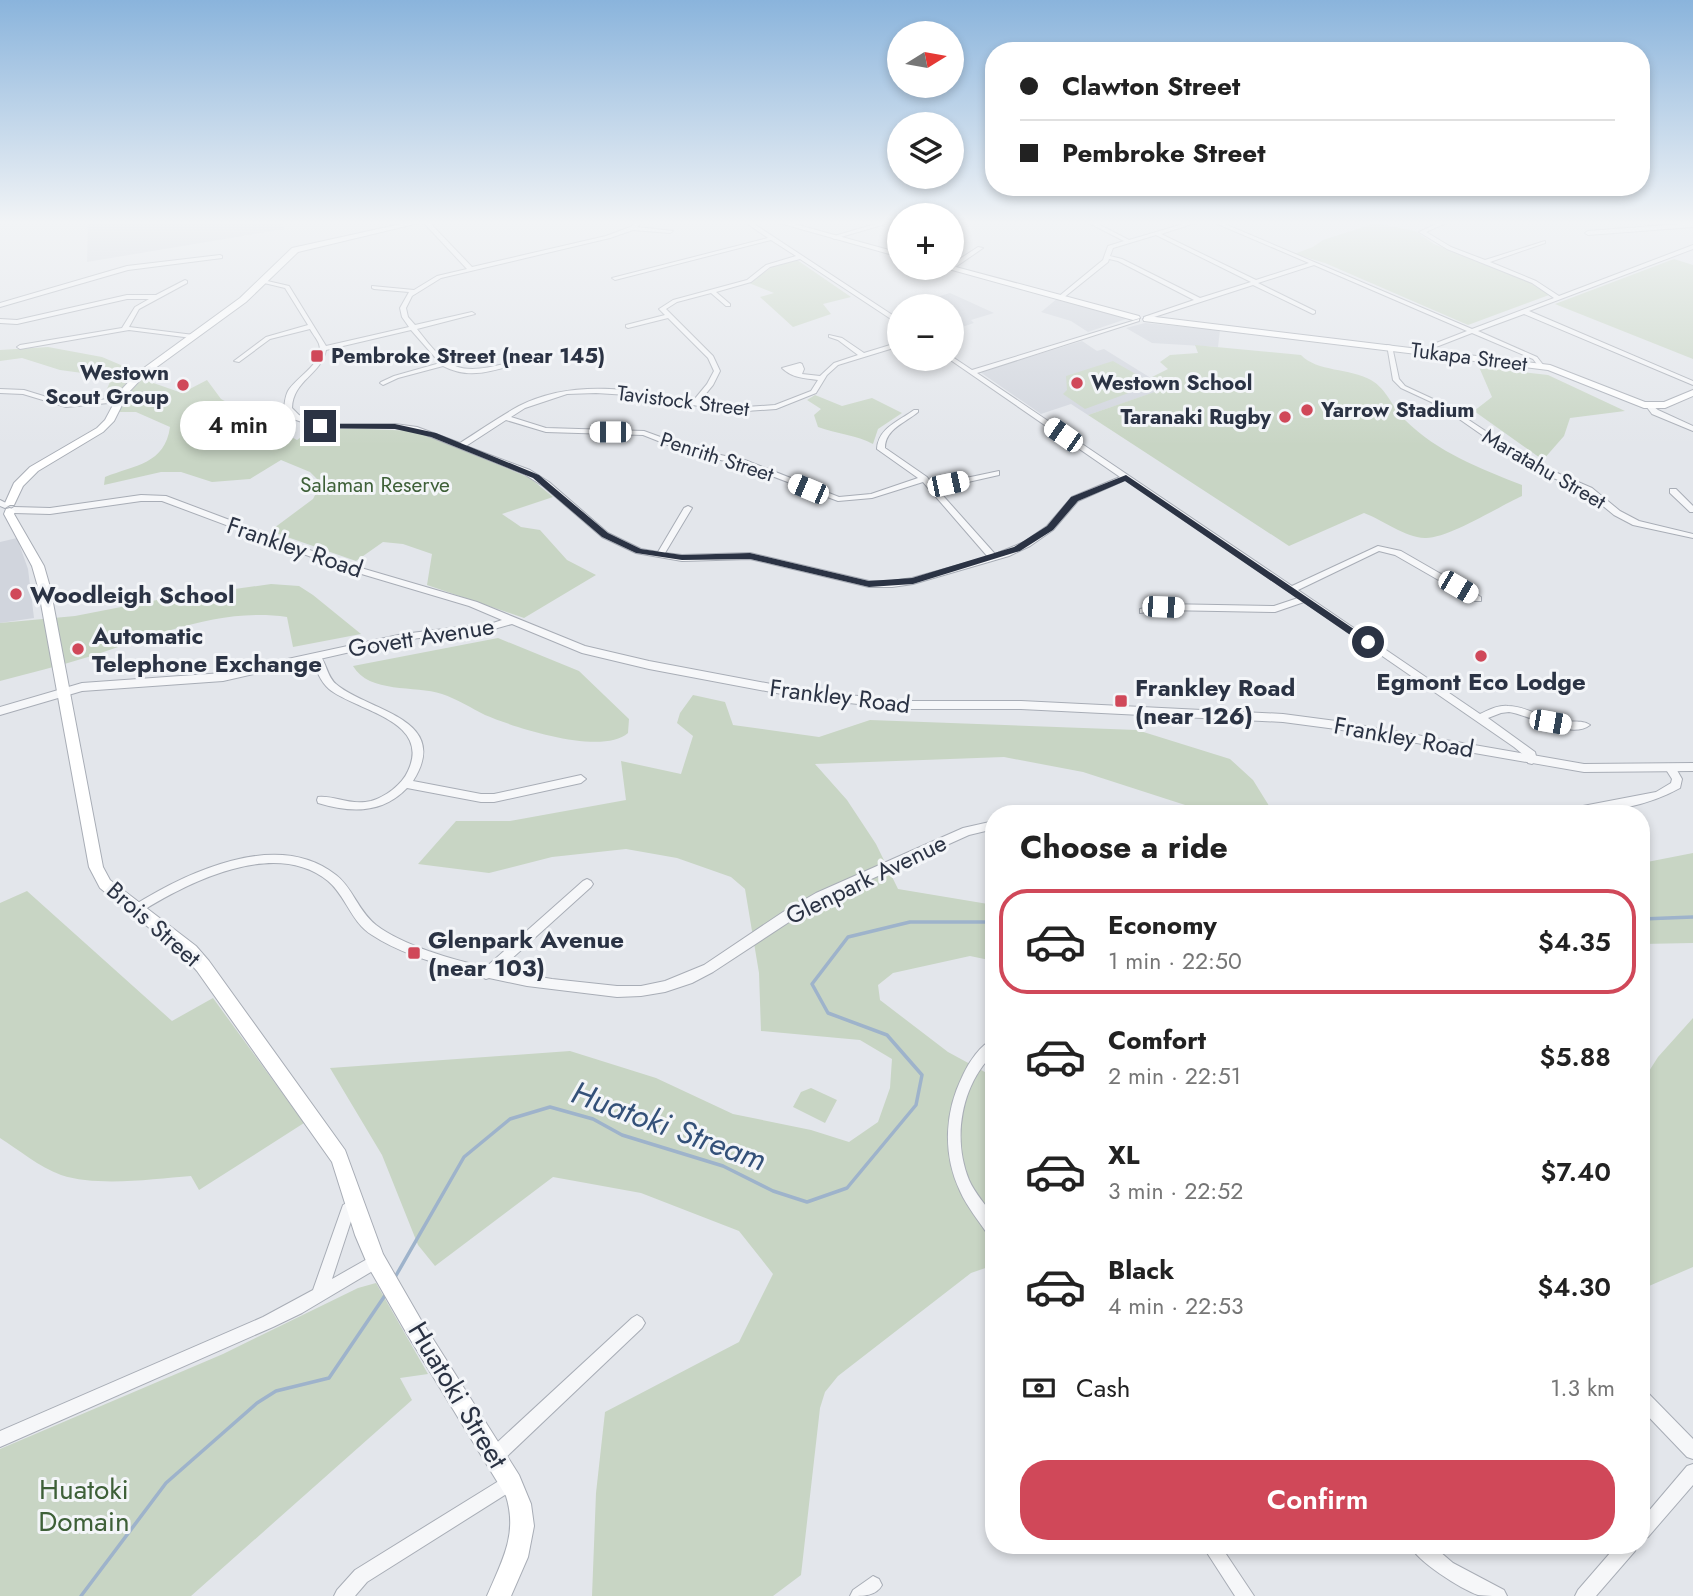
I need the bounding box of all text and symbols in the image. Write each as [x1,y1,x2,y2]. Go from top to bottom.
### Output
north arrow [887,21,964,98]
map controls [887,21,964,371]
text: Clawton Street [1062,67,1240,105]
button: layers [887,112,964,189]
text: Pembroke Street [1062,134,1266,172]
button: + [887,203,964,280]
button: − [887,294,964,371]
street label: Tukapa Street [1409,335,1529,379]
place label: Pembroke Street (near 145) [331,341,605,371]
marker: Pembroke Street (near 145) [309,348,325,364]
place label: Westown Scout Group [45,358,169,412]
place label: Westown School [1091,368,1252,398]
marker: Westown School [1069,375,1085,391]
marker: Westown Scout Group [175,377,191,393]
street label: Tavistock Street [615,378,751,424]
place label: Yarrow Stadium [1320,395,1475,425]
callout: 4 min [180,402,296,450]
place label: Taranaki Rugby [1120,402,1272,432]
marker: Yarrow Stadium [1299,402,1315,418]
text: 4 min [208,408,268,442]
marker: Taranaki Rugby [1277,409,1293,425]
route end [304,410,336,442]
car [1040,414,1087,456]
car [590,422,632,443]
street label: Maratahu Street [1477,422,1611,516]
street label: Penrith Street [656,425,778,489]
car [926,469,971,499]
park label: Salaman Reserve [300,470,450,500]
car [785,471,832,507]
street label: Frankley Road [222,507,368,587]
car [1435,567,1482,607]
place label: Woodleigh School [30,577,234,612]
marker: Woodleigh School [8,586,24,602]
car [1142,596,1185,618]
street label: Govett Avenue [345,608,497,666]
place label: Automatic Telephone Exchange [91,618,322,681]
route start [1352,626,1384,658]
marker: Automatic Telephone Exchange [70,641,86,657]
marker: Egmont Eco Lodge [1473,648,1489,664]
place label: Egmont Eco Lodge [1376,664,1586,699]
street label: Frankley Road [768,670,912,722]
place label: Frankley Road (near 126) [1135,670,1295,733]
marker: Frankley Road (near 126) [1113,693,1129,709]
street label: Frankley Road [1331,707,1477,767]
car [1528,708,1573,736]
text: Choose a ride [1020,824,1228,870]
street label: Glenpark Avenue [780,825,952,933]
street label: Brois Street [99,873,209,975]
text: Economy [1108,906,1217,944]
icon: car [1024,910,1087,973]
place label: Glenpark Avenue (near 103) [428,922,624,985]
text: $4.35 [1538,923,1611,961]
text: 1 min · 22:50 [1108,944,1242,978]
marker: Glenpark Avenue (near 103) [406,945,422,961]
text: Comfort [1108,1021,1206,1059]
icon: car [1024,1025,1087,1088]
text: $5.88 [1540,1038,1611,1076]
text: 2 min · 22:51 [1108,1059,1241,1093]
water label: Huatoki Stream [565,1069,773,1183]
text: XL [1108,1136,1140,1174]
icon: car [1024,1140,1087,1203]
text: $7.40 [1541,1153,1611,1191]
text: 3 min · 22:52 [1108,1174,1243,1208]
text: Black [1108,1251,1174,1289]
icon: car [1024,1255,1087,1318]
text: $4.30 [1538,1268,1611,1306]
text: 4 min · 22:53 [1108,1289,1244,1323]
street label: Huatoki Street [398,1314,518,1477]
icon: cash [1020,1369,1058,1407]
text: Cash [1076,1369,1130,1407]
text: 1.3 km [1550,1371,1615,1405]
button: Confirm [1020,1460,1615,1540]
park label: Huatoki Domain [38,1469,130,1542]

